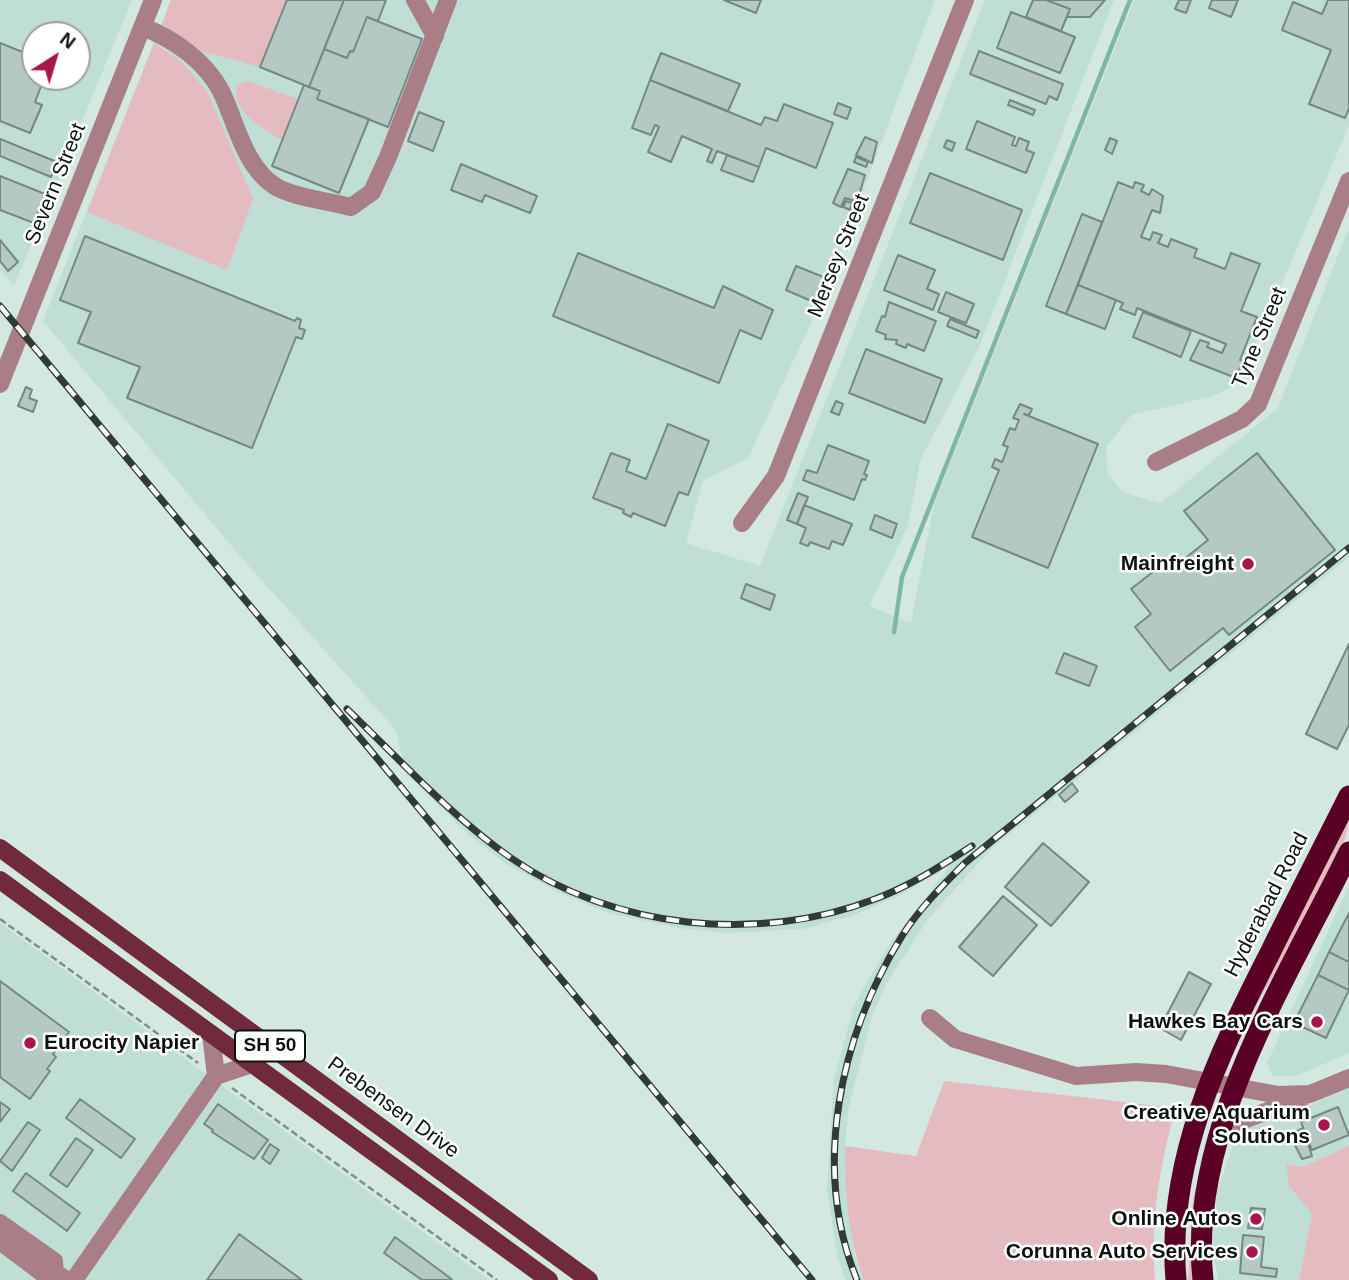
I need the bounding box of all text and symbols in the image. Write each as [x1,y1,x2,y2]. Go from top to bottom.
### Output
north arrow [21,21,91,91]
text: N [56,28,80,53]
street label: Severn Street [20,120,92,248]
street label: Mersey Street [803,191,875,321]
street label: Tyne Street [1227,284,1293,392]
place label: Mainfreight [1121,551,1234,577]
marker: Mainfreight [1240,556,1256,572]
street label: Hyderabad Road [1220,829,1314,981]
place label: Hawkes Bay Cars [1128,1009,1303,1035]
marker: Hawkes Bay Cars [1309,1014,1325,1030]
place label: Eurocity Napier [44,1030,199,1056]
road number: SH 50 [235,1030,305,1062]
marker: Eurocity Napier [22,1035,38,1051]
street label: Prebensen Drive [322,1052,464,1164]
place label: Creative Aquarium Solutions [1123,1100,1310,1150]
marker: Creative Aquarium Solutions [1316,1117,1332,1133]
place label: Online Autos [1111,1206,1242,1232]
marker: Online Autos [1248,1211,1264,1227]
place label: Corunna Auto Services [1006,1239,1238,1265]
marker: Corunna Auto Services [1244,1244,1260,1260]

